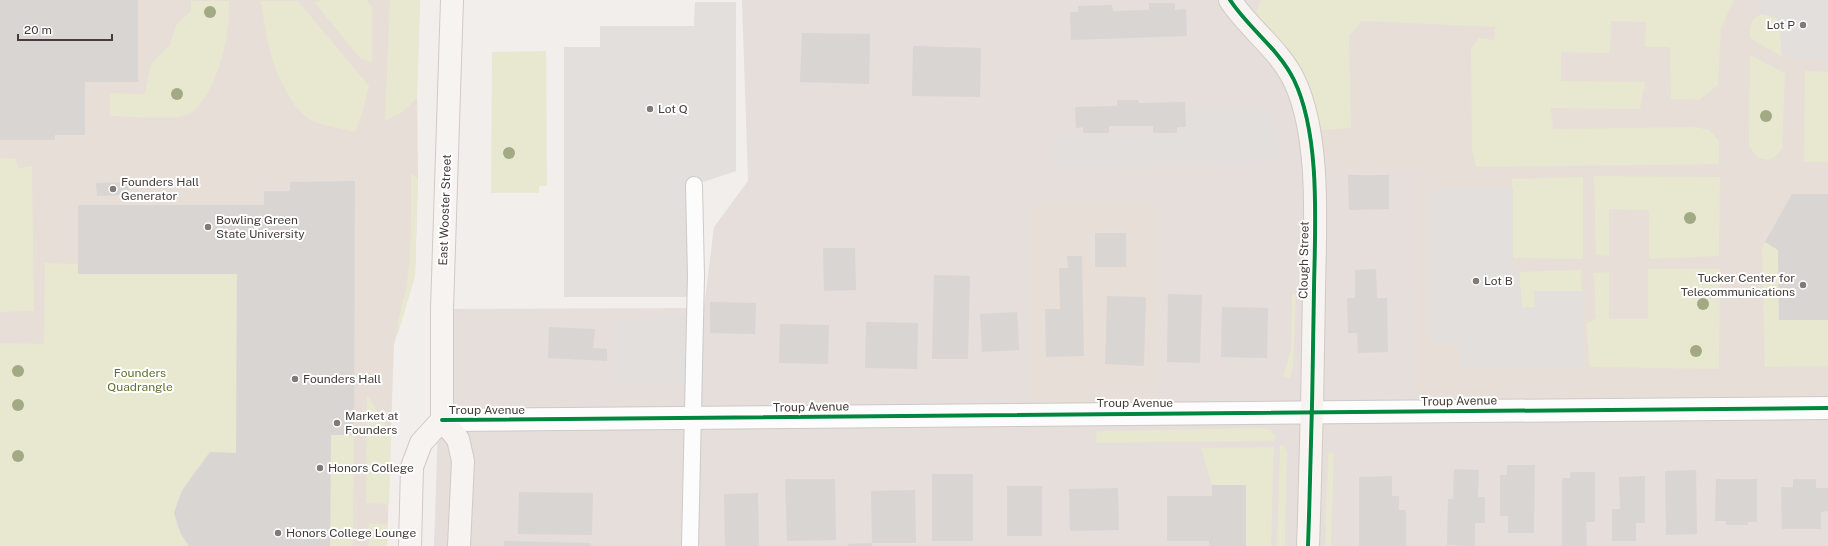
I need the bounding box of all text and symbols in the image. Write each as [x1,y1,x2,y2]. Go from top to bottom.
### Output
scale bar [18,16,112,42]
place label: Lot P [1767,18,1795,32]
marker: Lot P [1798,20,1808,30]
text: 20 m [24,23,52,37]
place label: Lot Q [658,102,688,116]
marker: Lot Q [645,104,655,114]
street label: East Wooster Street [436,154,454,266]
place label: Founders Hall Generator [121,175,199,203]
marker: Founders Hall Generator [108,184,118,194]
place label: Bowling Green State University [216,213,305,241]
street label: Clough Street [1296,221,1312,299]
marker: Bowling Green State University [203,222,213,232]
place label: Tucker Center for Telecommunications [1681,271,1795,299]
place label: Lot B [1484,274,1513,288]
marker: Lot B [1471,276,1481,286]
marker: Tucker Center for Telecommunications [1798,280,1808,290]
park label: Founders Quadrangle [107,366,173,394]
place label: Founders Hall [303,372,381,386]
marker: Founders Hall [290,374,300,384]
street label: Troup Avenue [1421,393,1497,409]
street label: Troup Avenue [1097,396,1173,410]
street label: Troup Avenue [773,399,849,415]
street label: Troup Avenue [449,403,525,417]
place label: Market at Founders [345,409,399,437]
marker: Market at Founders [332,418,342,428]
place label: Honors College [328,461,414,475]
marker: Honors College [315,463,325,473]
place label: Honors College Lounge [286,526,416,540]
marker: Honors College Lounge [273,528,283,538]

